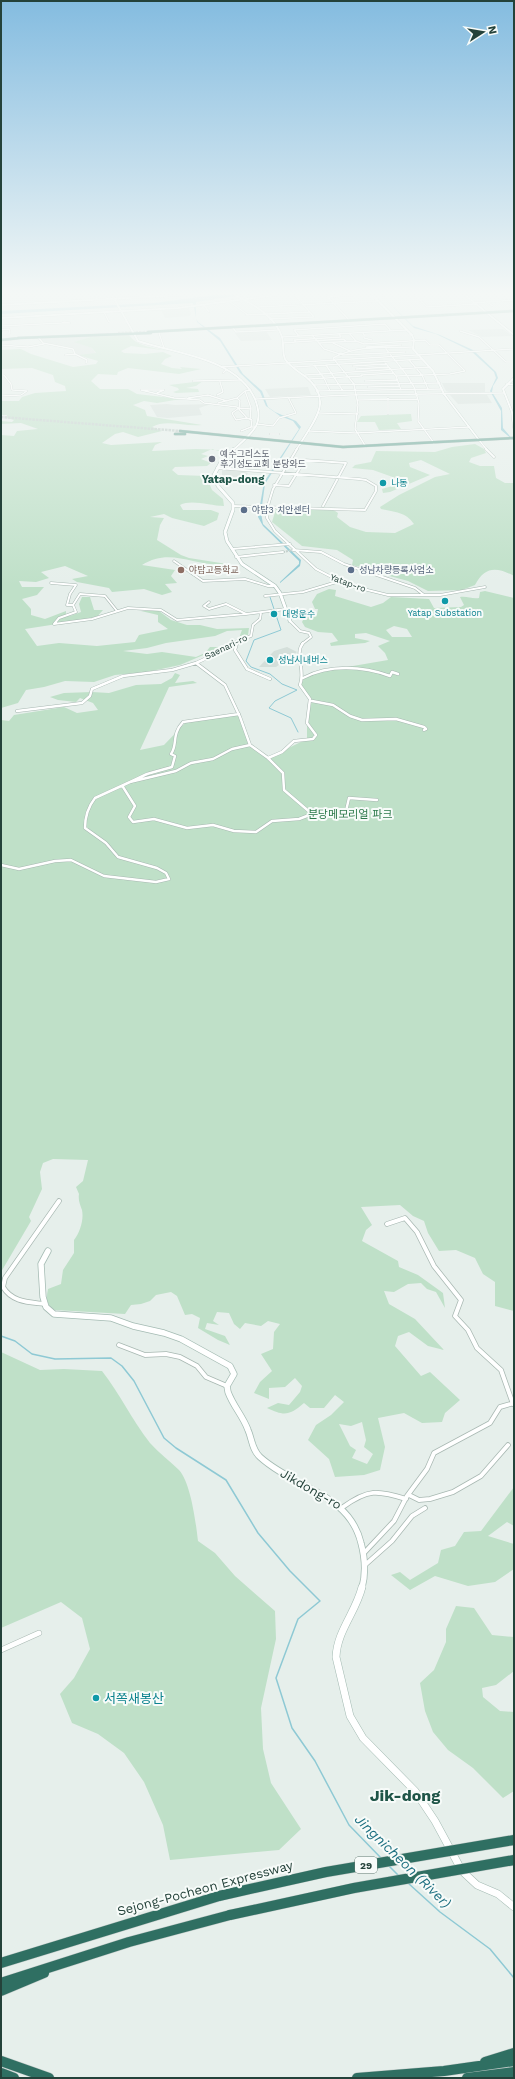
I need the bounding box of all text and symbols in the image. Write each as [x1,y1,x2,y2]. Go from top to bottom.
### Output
north arrow [463,12,503,52]
text: N [485,25,499,35]
place label: 예수그리스도 후기성도교회 분당와드 [220,449,306,469]
marker: 예수그리스도 후기성도교회 분당와드 [207,454,217,464]
district label: Yatap-dong [202,473,265,486]
marker: 나동 [378,478,388,488]
place label: 나동 [391,478,408,488]
marker: 야탑3 치안센터 [239,505,249,515]
place label: 야탑3 치안센터 [252,505,310,515]
place label: 야탑고등학교 [189,564,239,575]
marker: 야탑고등학교 [176,565,186,575]
marker: 성남차량등록사업소 [346,565,356,575]
place label: 성남차량등록사업소 [359,565,434,575]
street label: Yatap-ro [329,572,367,594]
marker: Yatap Substation [440,596,450,606]
place label: Yatap Substation [408,608,482,618]
marker: 대명운수 [269,609,279,619]
place label: 대명운수 [282,609,316,619]
street label: Saenari-ro [203,632,249,662]
marker: 성남시내버스 [265,655,275,665]
place label: 성남시내버스 [278,655,328,665]
park label: 분당메모리얼 파크 [308,808,392,821]
street label: Jikdong-ro [278,1465,345,1513]
place label: 서쪽새봉산 [104,1691,164,1706]
marker: 서쪽새봉산 [91,1693,101,1703]
district label: Jik-dong [370,1786,440,1805]
water label: Jingnicheon (River) [352,1811,455,1911]
street label: Sejong-Pocheon Expressway [116,1857,295,1919]
road number: 29 [355,1857,377,1873]

